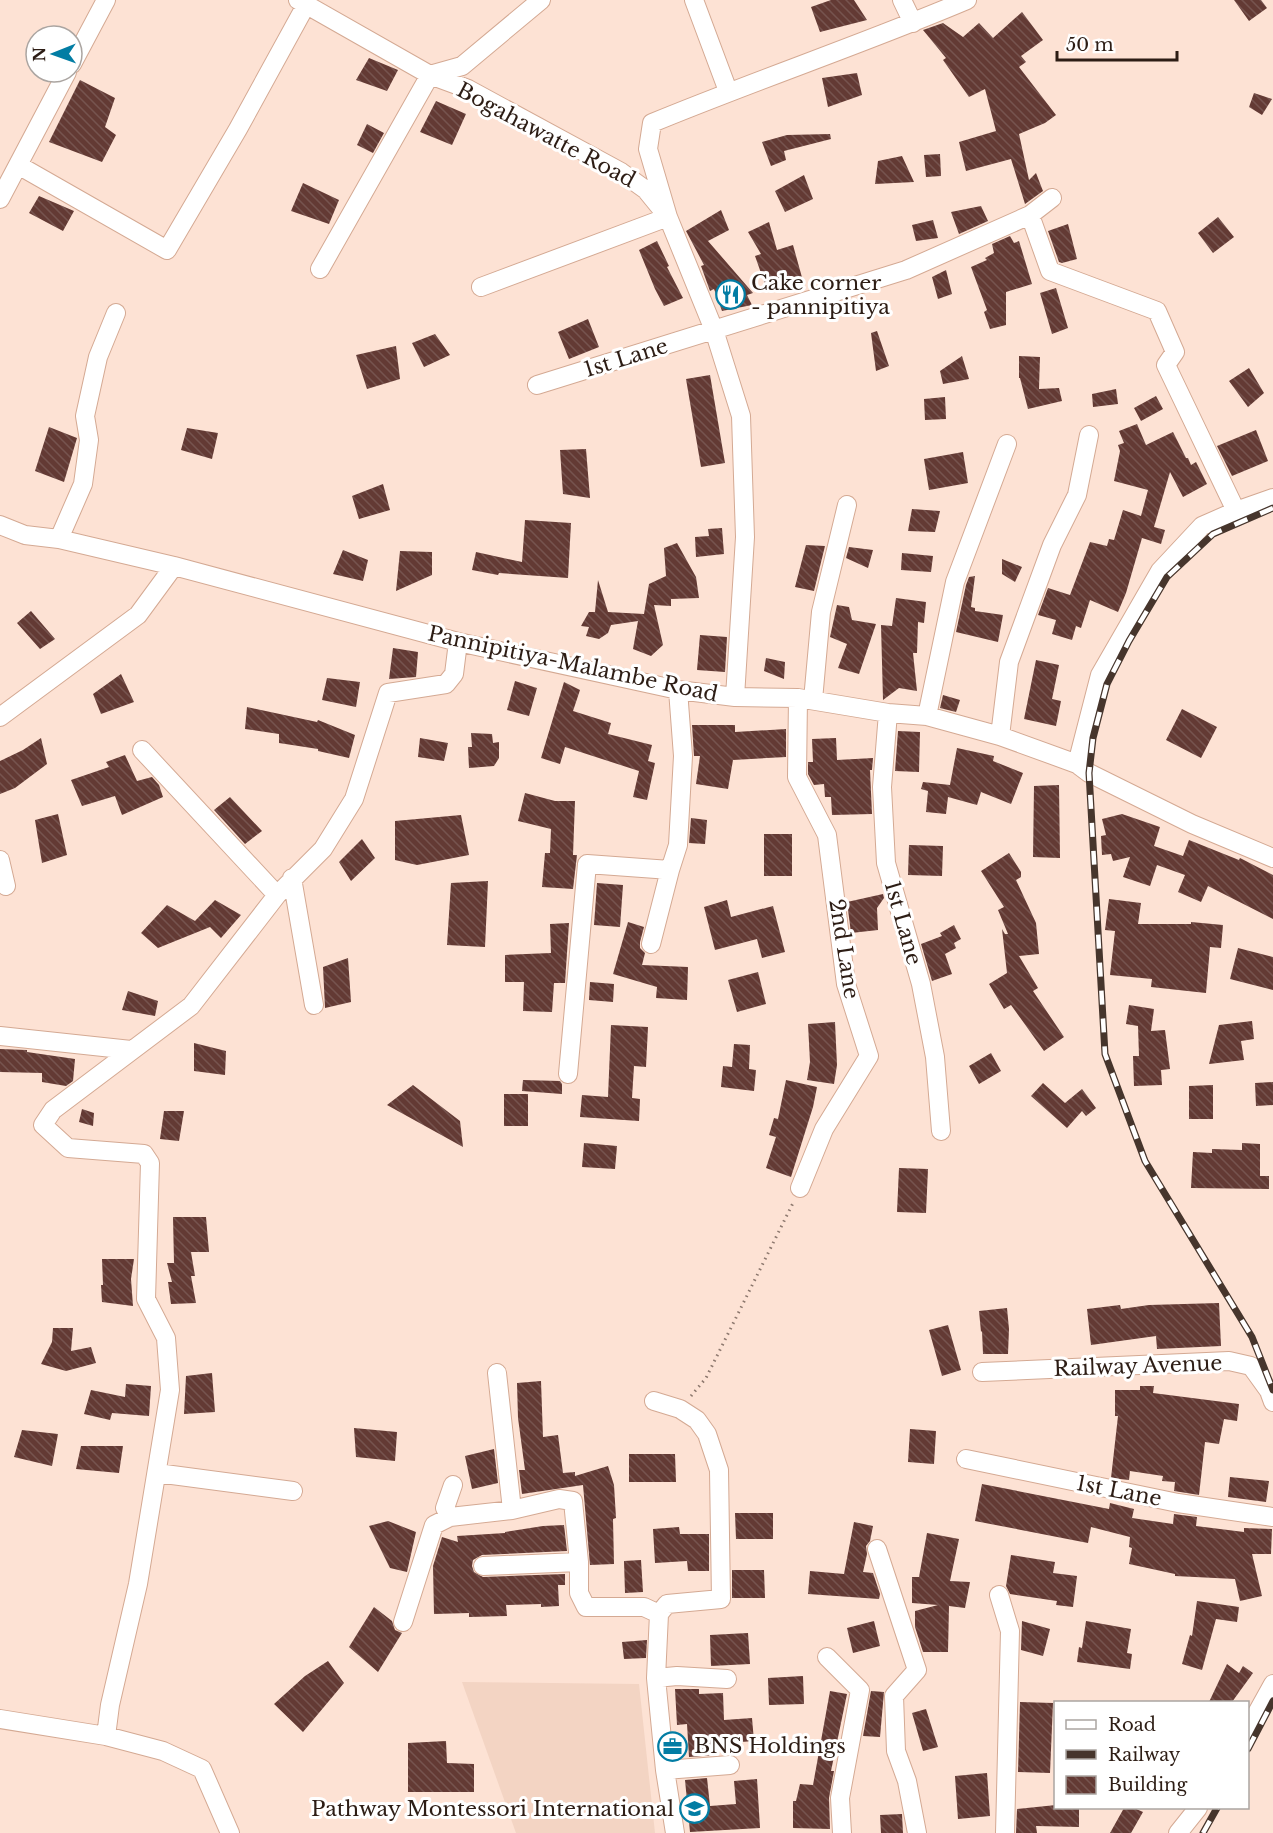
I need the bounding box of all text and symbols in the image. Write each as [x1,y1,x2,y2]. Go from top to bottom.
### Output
north arrow [24,24,84,84]
scale bar [1057,24,1177,62]
text: 50 m [1066,34,1114,56]
text: N [29,47,49,62]
street label: Bogahawatte Road [452,77,640,193]
place label: Cake corner - pannipitiya [751,270,890,320]
restaurant icon: Cake corner - pannipitiya [714,279,746,311]
street label: 1st Lane [581,333,671,383]
street label: Pannipitiya-Malambe Road [426,621,720,707]
street label: 1st Lane [879,878,927,968]
street label: 2nd Lane [823,897,865,1001]
street label: Railway Avenue [1053,1350,1223,1382]
street label: 1st Lane [1074,1470,1164,1512]
legend [1054,1701,1249,1809]
text: Road [1108,1714,1156,1736]
office icon: BNS Holdings [657,1730,689,1762]
place label: BNS Holdings [694,1733,846,1759]
text: Railway [1108,1744,1181,1766]
text: Building [1108,1774,1187,1796]
school or university icon: Pathway Montessori International [679,1793,711,1825]
place label: Pathway Montessori International [311,1796,674,1822]

